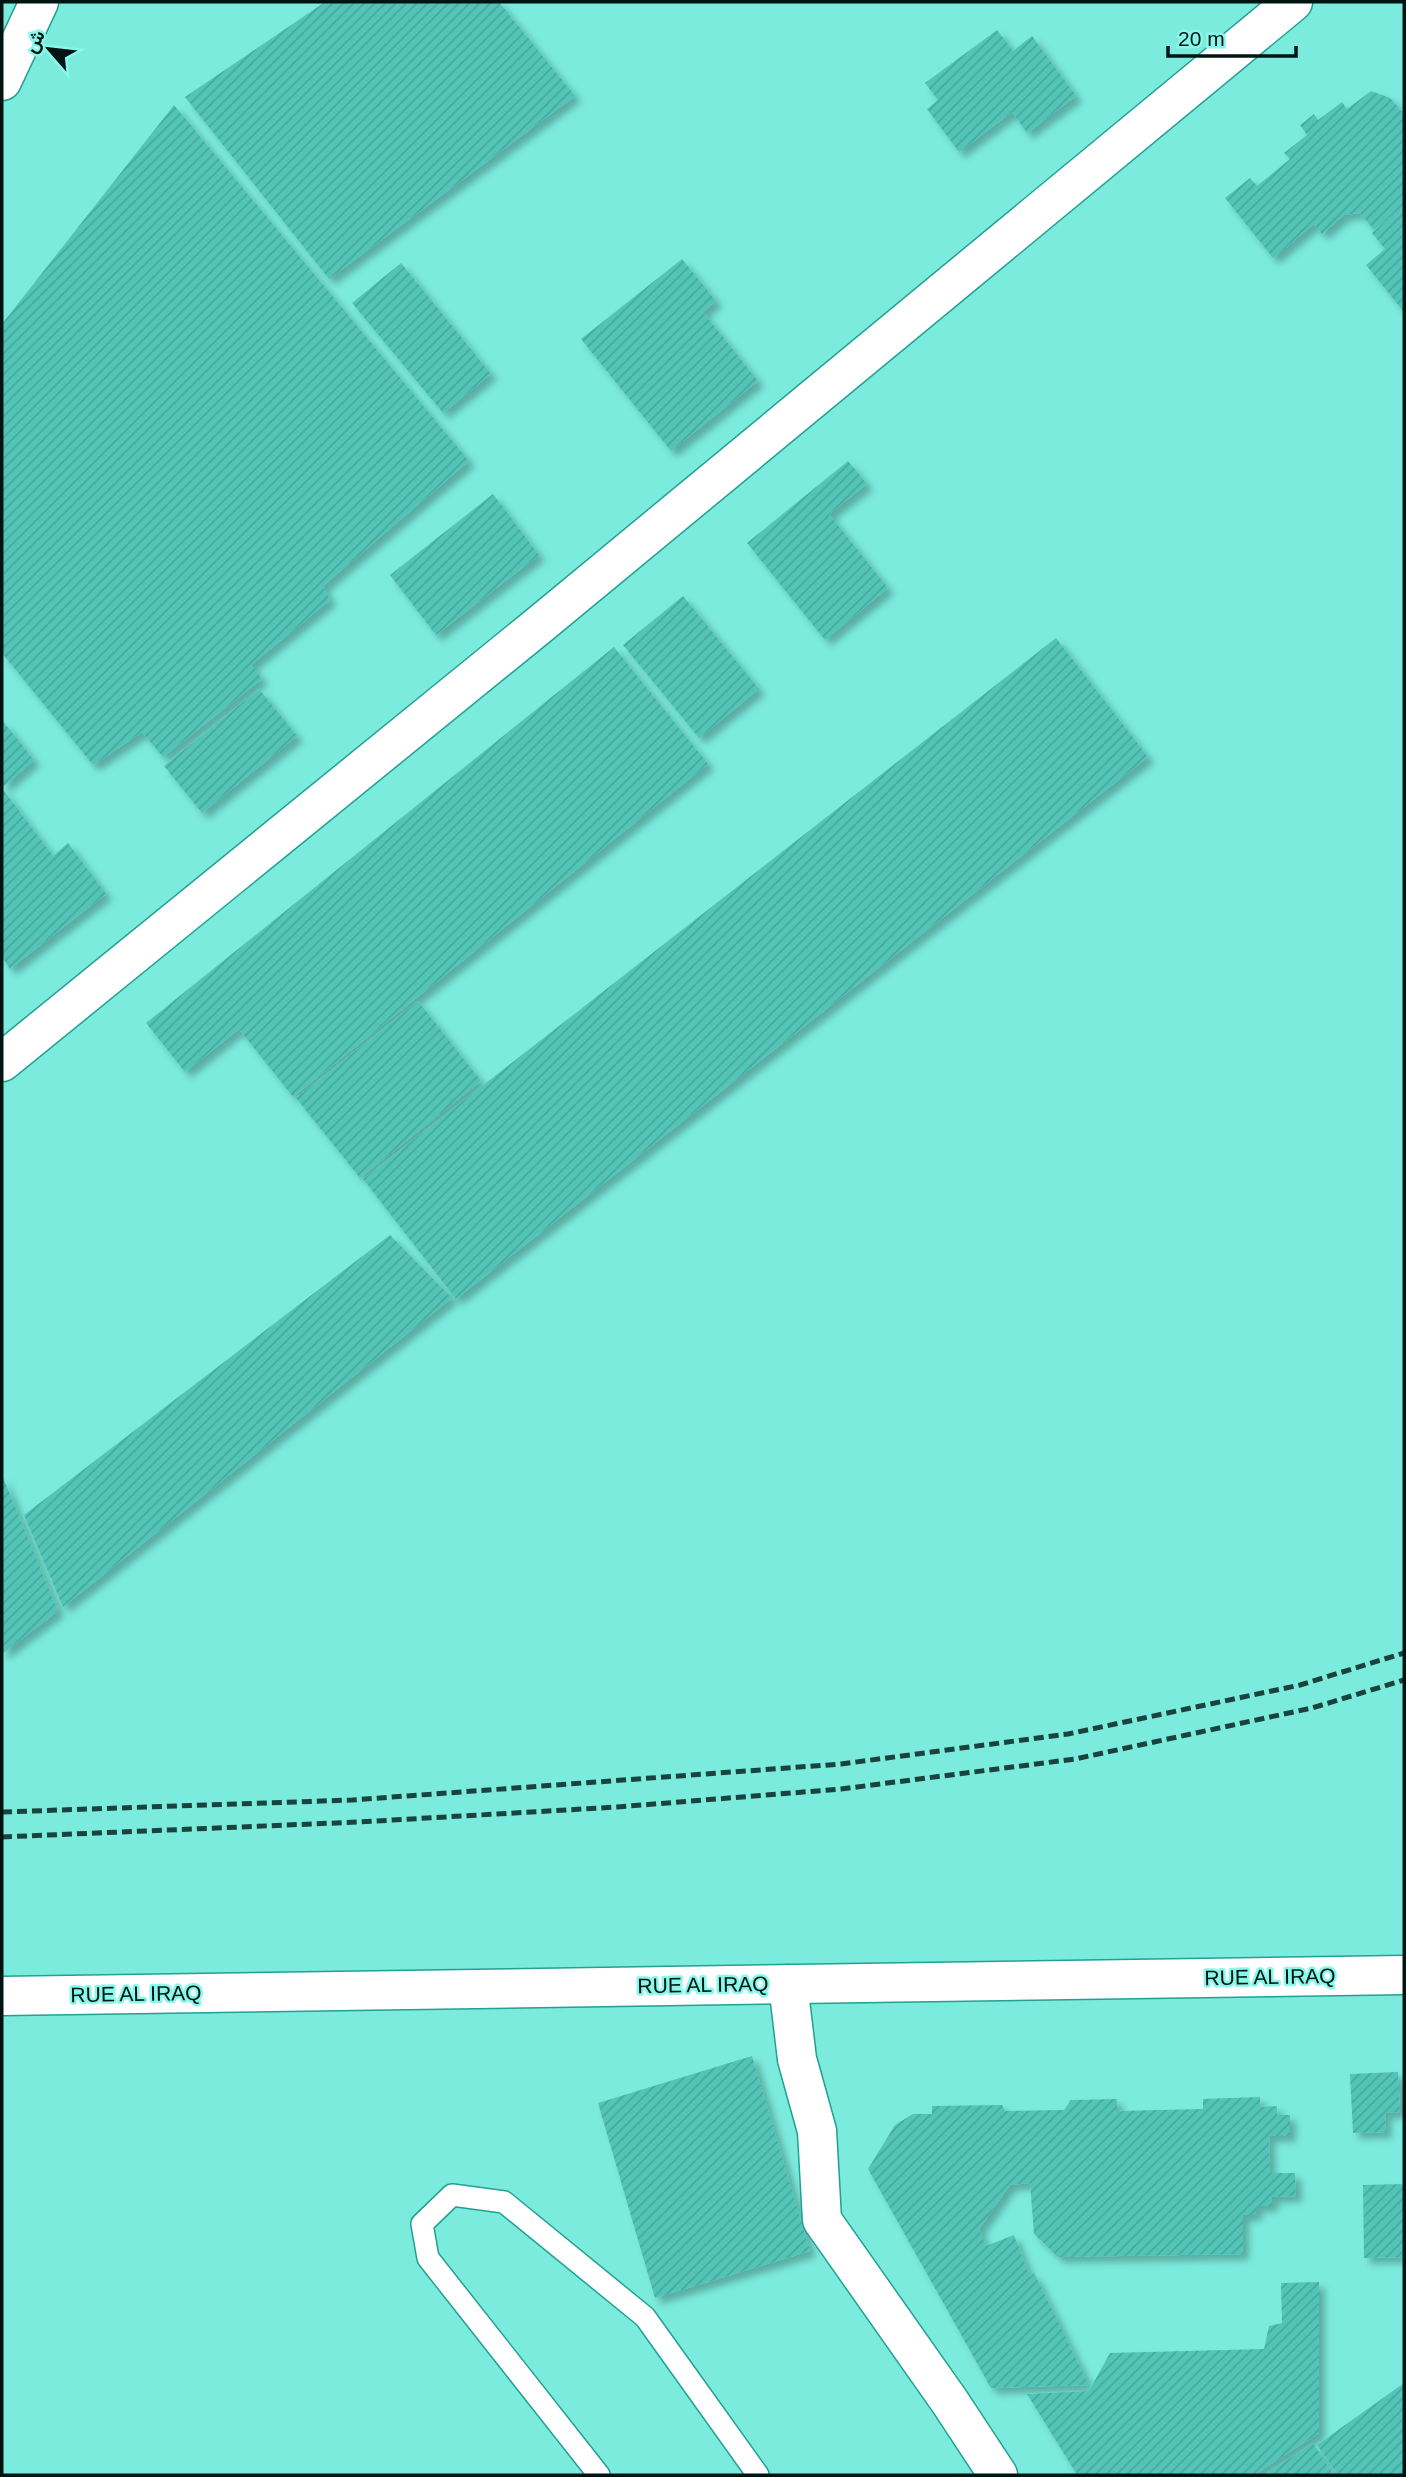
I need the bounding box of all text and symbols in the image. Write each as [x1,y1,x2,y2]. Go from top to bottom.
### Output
north arrow [14,14,84,84]
scale bar [1168,14,1296,58]
text: ش [20,26,50,57]
text: 20 m [1178,27,1225,50]
street label: RUE AL IRAQ [1204,1964,1336,1989]
street label: RUE AL IRAQ [637,1972,769,1997]
street label: RUE AL IRAQ [70,1981,202,2006]

